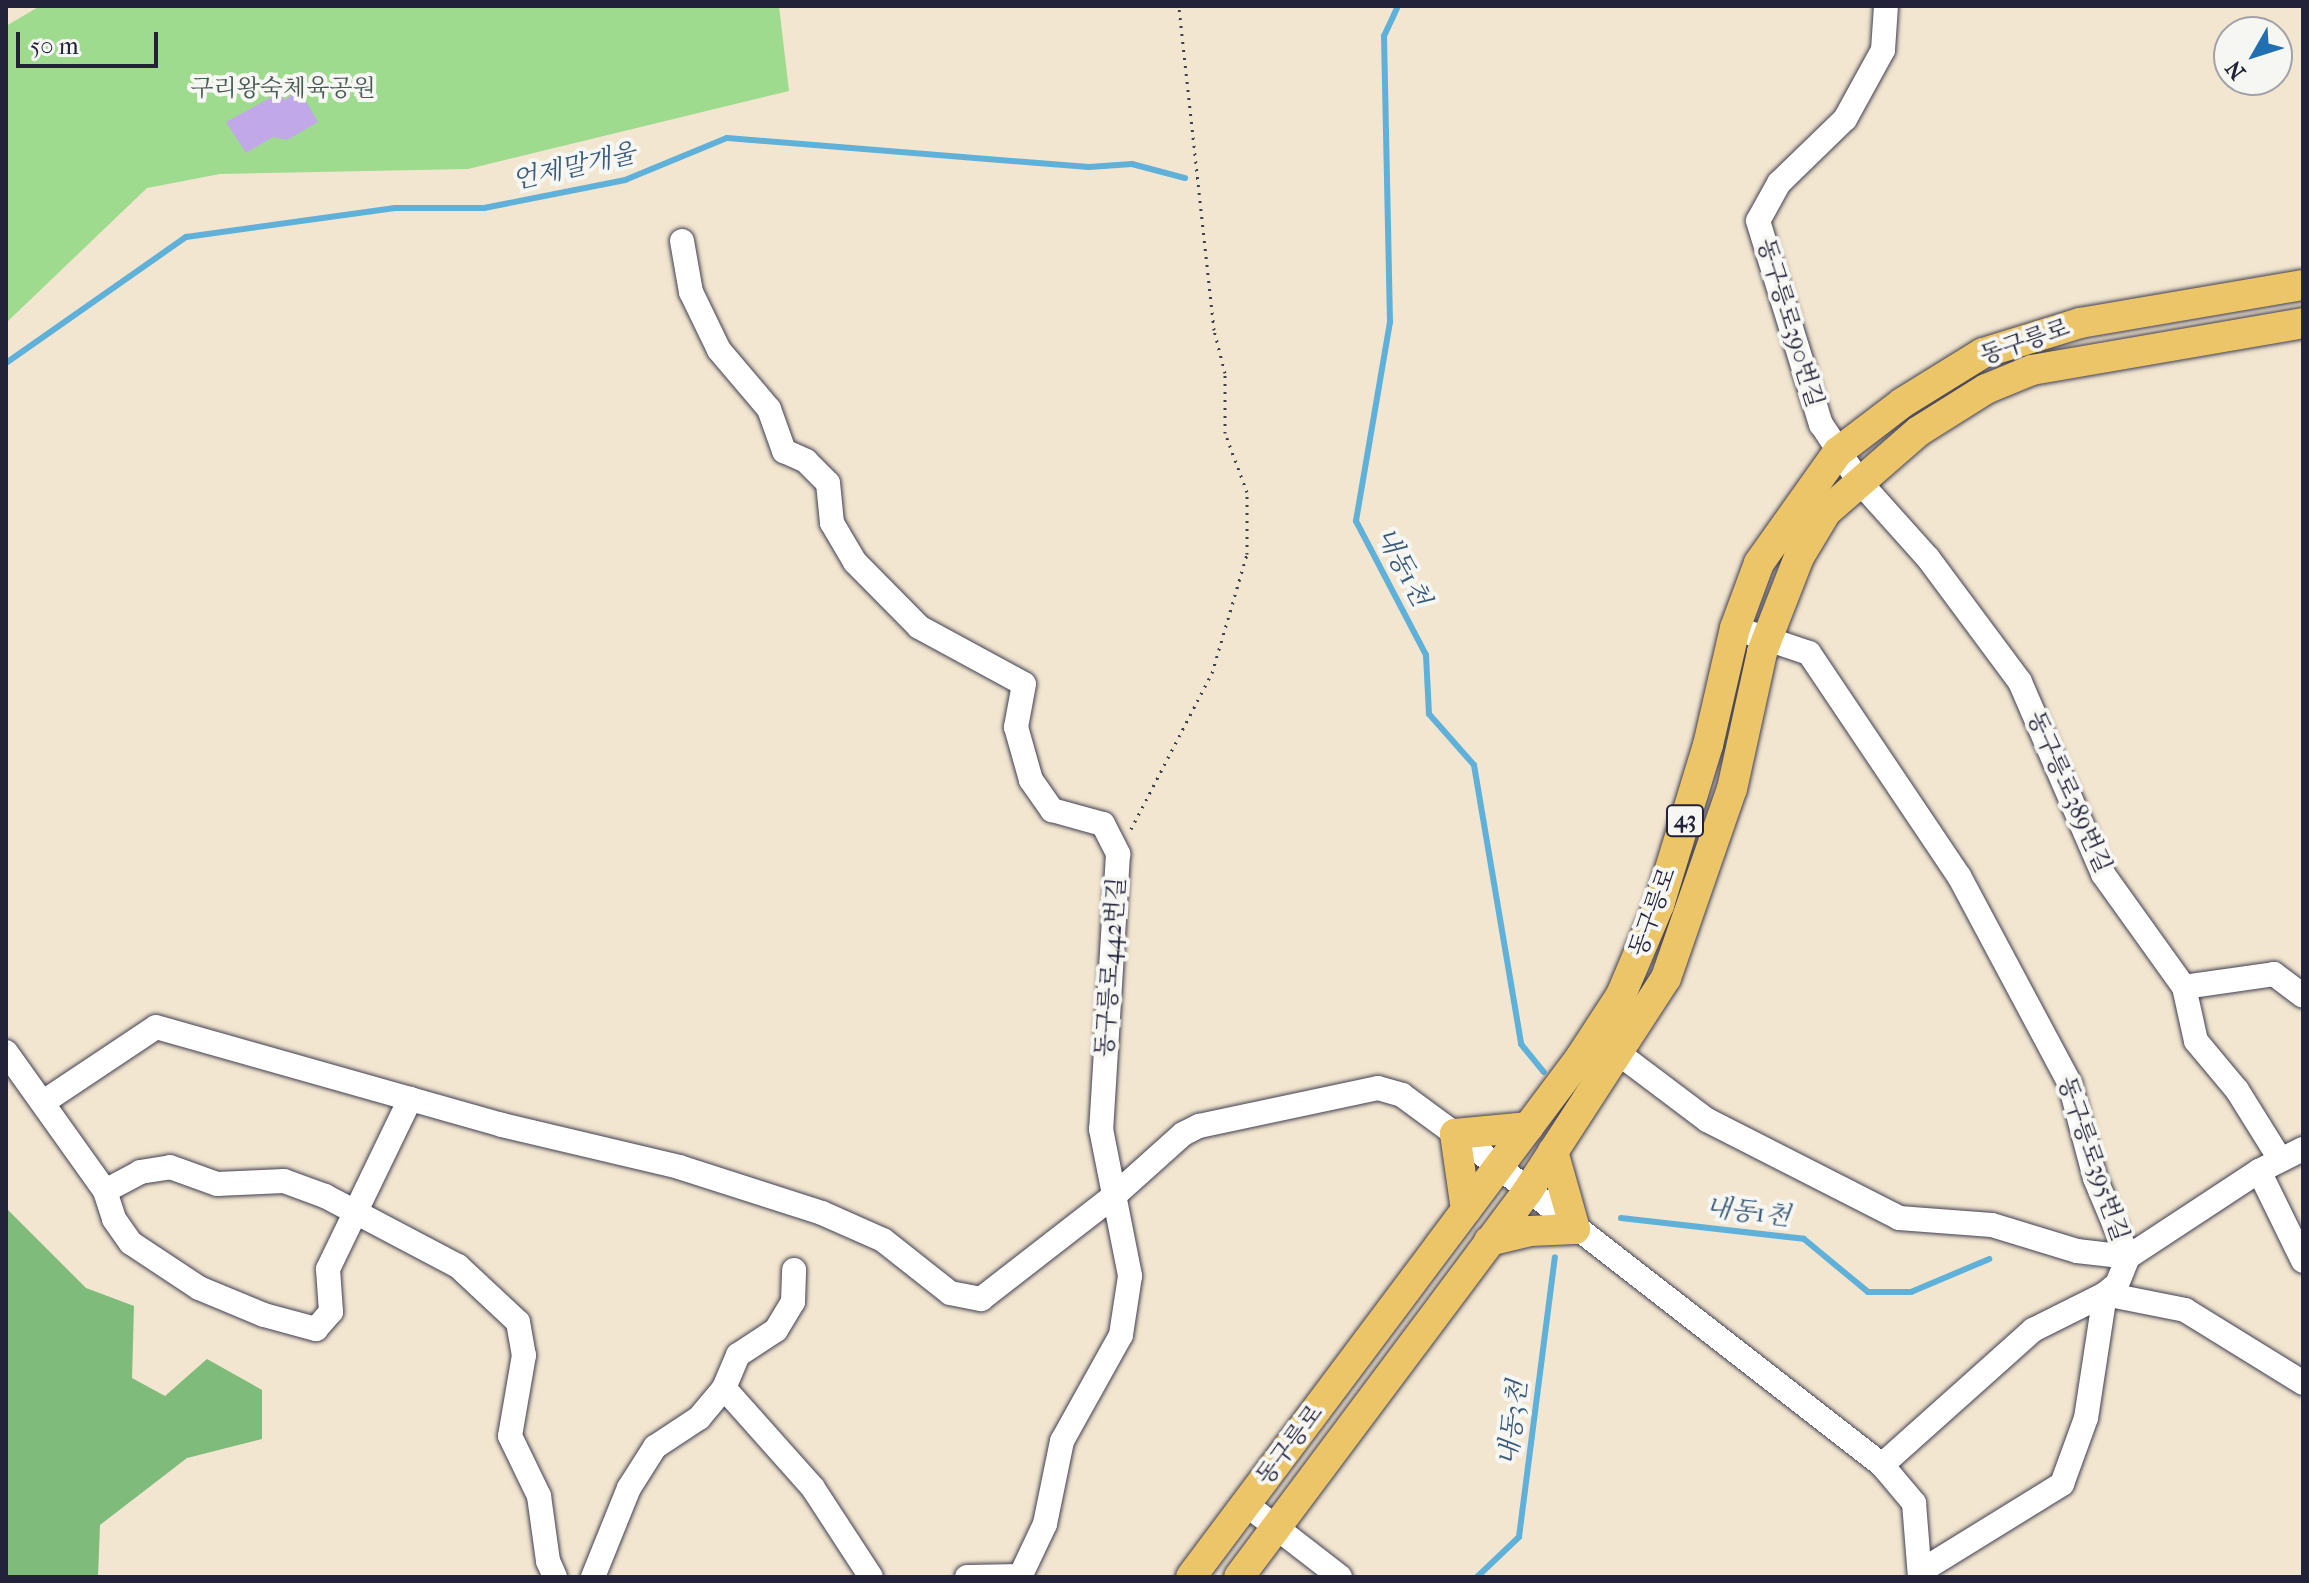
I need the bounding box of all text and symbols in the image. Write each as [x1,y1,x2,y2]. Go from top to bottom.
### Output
scale bar [20,16,162,66]
north arrow [2213,16,2293,96]
text: 50 m [30,32,79,60]
text: N [2221,55,2251,85]
park label: 구리왕숙체육공원 [190,75,376,103]
water label: 언제말개울 [509,138,639,196]
street label: 동구릉로390번길 [1751,235,1829,411]
street label: 동구릉로 [1976,313,2074,371]
water label: 내동1천 [1369,522,1437,612]
street label: 동구릉로389번길 [2021,707,2117,877]
road number: 43 [1665,803,1705,839]
street label: 동구릉로 [1624,864,1682,960]
street label: 동구릉로442번길 [1090,876,1132,1058]
street label: 동구릉로395번길 [2051,1073,2135,1245]
water label: 내동1천 [1704,1191,1792,1233]
water label: 내동3천 [1492,1378,1534,1468]
street label: 동구릉로 [1251,1399,1329,1491]

